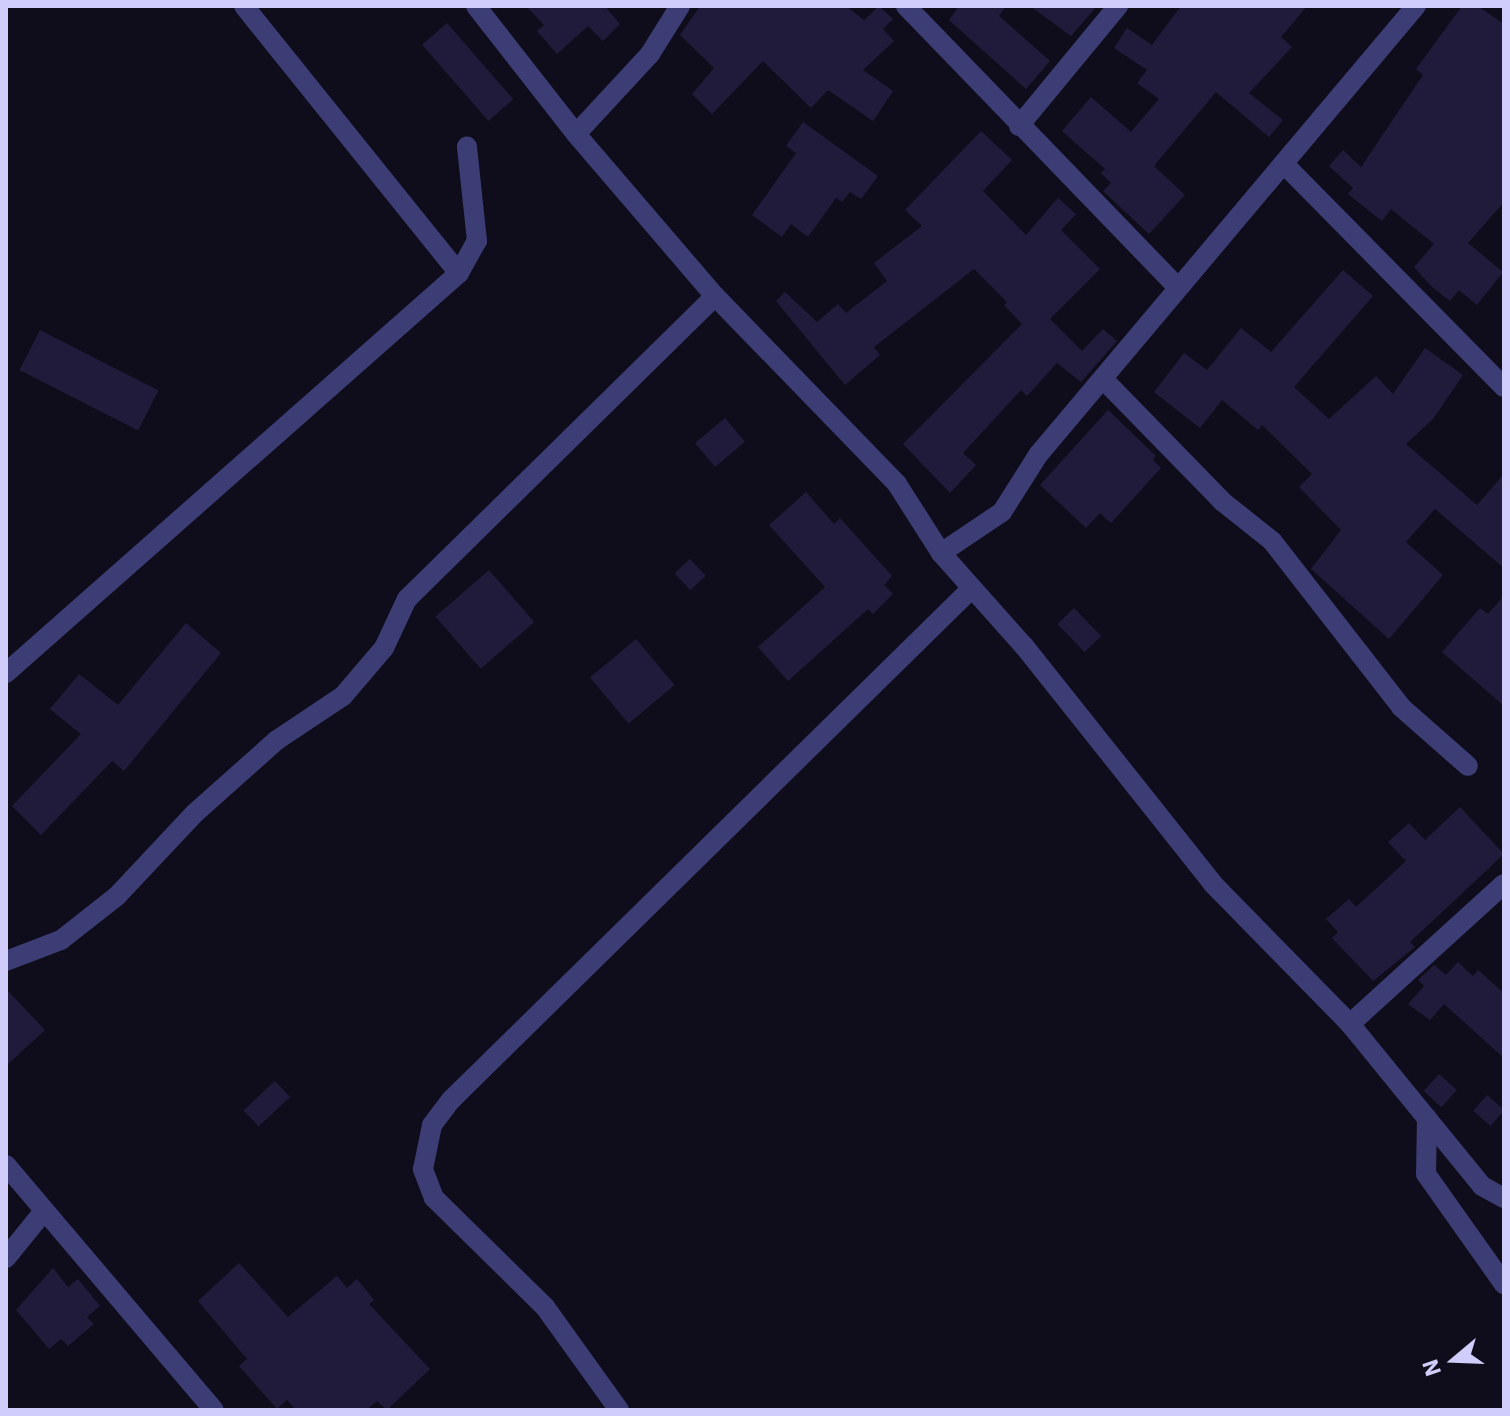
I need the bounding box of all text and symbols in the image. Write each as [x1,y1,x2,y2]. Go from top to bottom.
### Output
north arrow [1414,1320,1494,1400]
text: N [1415,1356,1447,1380]

